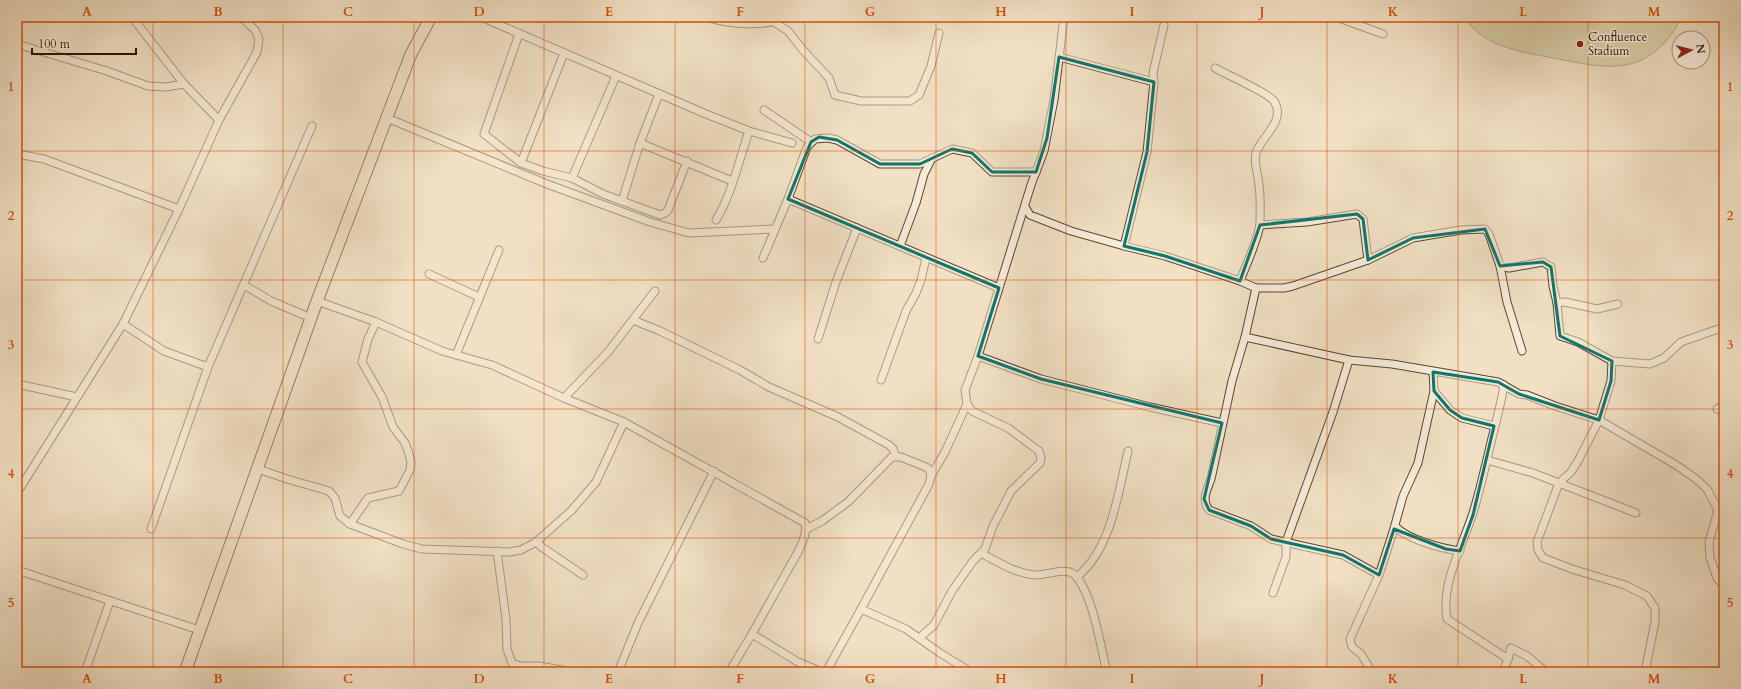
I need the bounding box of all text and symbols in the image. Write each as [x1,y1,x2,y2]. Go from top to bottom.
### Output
text: A [82,3,92,21]
text: B [213,3,223,21]
text: C [343,3,353,21]
text: D [473,3,485,21]
text: E [605,3,613,21]
text: F [736,3,744,21]
text: G [865,3,876,21]
text: H [995,3,1007,21]
text: I [1129,3,1135,21]
text: J [1258,3,1265,21]
text: K [1388,3,1399,21]
text: L [1519,3,1528,21]
text: M [1648,3,1661,21]
place label: Confluence Stadium [1588,29,1647,59]
scale bar [32,30,136,56]
north arrow [1671,30,1711,70]
text: 100 m [38,36,71,52]
marker: Confluence Stadium [1575,39,1585,49]
text: N [1692,43,1709,55]
text: 1 [8,78,14,96]
text: 1 [1727,78,1733,96]
text: 2 [8,207,15,225]
text: 2 [1727,207,1734,225]
text: 3 [8,336,15,354]
text: 3 [1727,336,1734,354]
text: 4 [8,465,15,483]
text: 4 [1727,465,1734,483]
text: 5 [8,594,14,612]
text: 5 [1727,594,1733,612]
text: A [82,670,92,688]
text: B [213,670,223,688]
text: C [343,670,353,688]
text: D [473,670,485,688]
text: E [605,670,613,688]
text: F [736,670,744,688]
text: G [865,670,876,688]
text: H [995,670,1007,688]
text: I [1129,670,1135,688]
text: J [1258,670,1265,688]
text: K [1388,670,1399,688]
text: L [1519,670,1528,688]
text: M [1648,670,1661,688]

